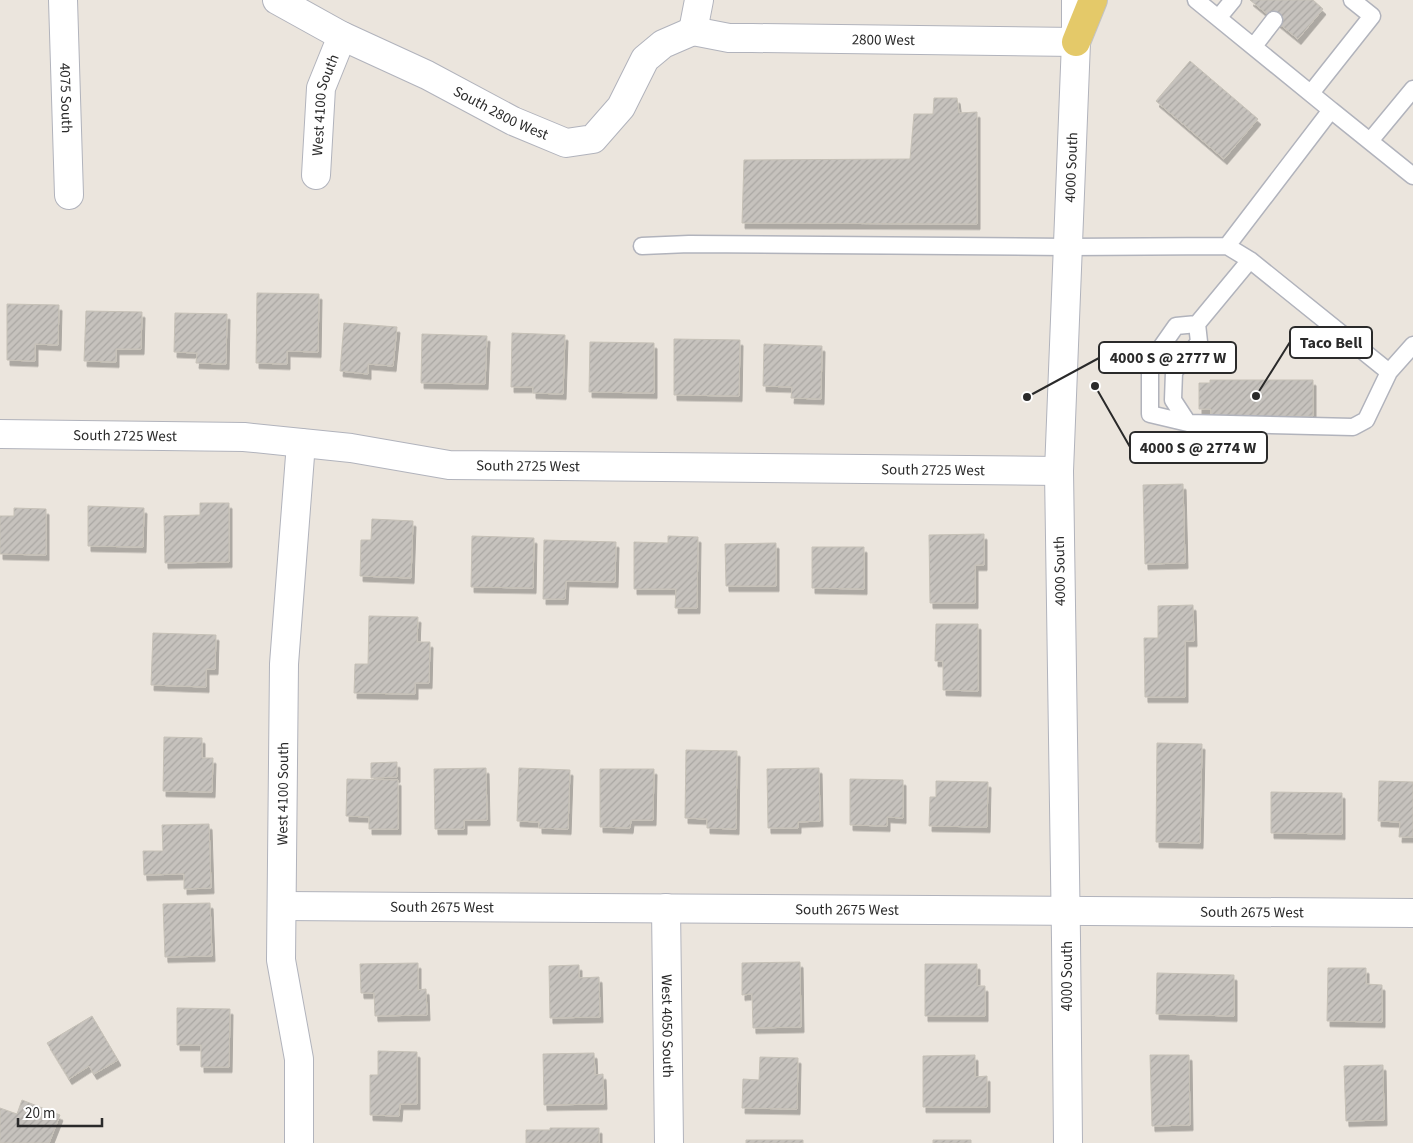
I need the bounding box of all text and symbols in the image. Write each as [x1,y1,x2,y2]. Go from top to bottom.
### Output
street label: 2800 West [852,29,915,51]
street label: West 4100 South [307,51,344,157]
street label: 4075 South [54,62,78,133]
street label: South 2800 West [450,80,552,145]
street label: 4000 South [1059,132,1083,203]
callout: Taco Bell [1290,327,1372,358]
text: Taco Bell [1300,332,1363,354]
callout: 4000 S @ 2777 W [1099,342,1236,373]
text: 4000 S @ 2777 W [1110,347,1226,369]
street label: South 2725 West [73,424,177,447]
callout: 4000 S @ 2774 W [1130,432,1267,463]
text: 4000 S @ 2774 W [1140,437,1256,459]
street label: South 2725 West [476,455,580,477]
street label: South 2725 West [881,459,985,481]
street label: 4000 South [1049,536,1071,606]
street label: West 4100 South [272,742,294,846]
street label: South 2675 West [390,896,494,918]
street label: South 2675 West [795,899,899,920]
street label: South 2675 West [1200,901,1304,923]
street label: 4000 South [1057,941,1078,1011]
street label: West 4050 South [656,974,679,1078]
scale bar [18,1096,101,1128]
text: 20 m [25,1103,55,1124]

